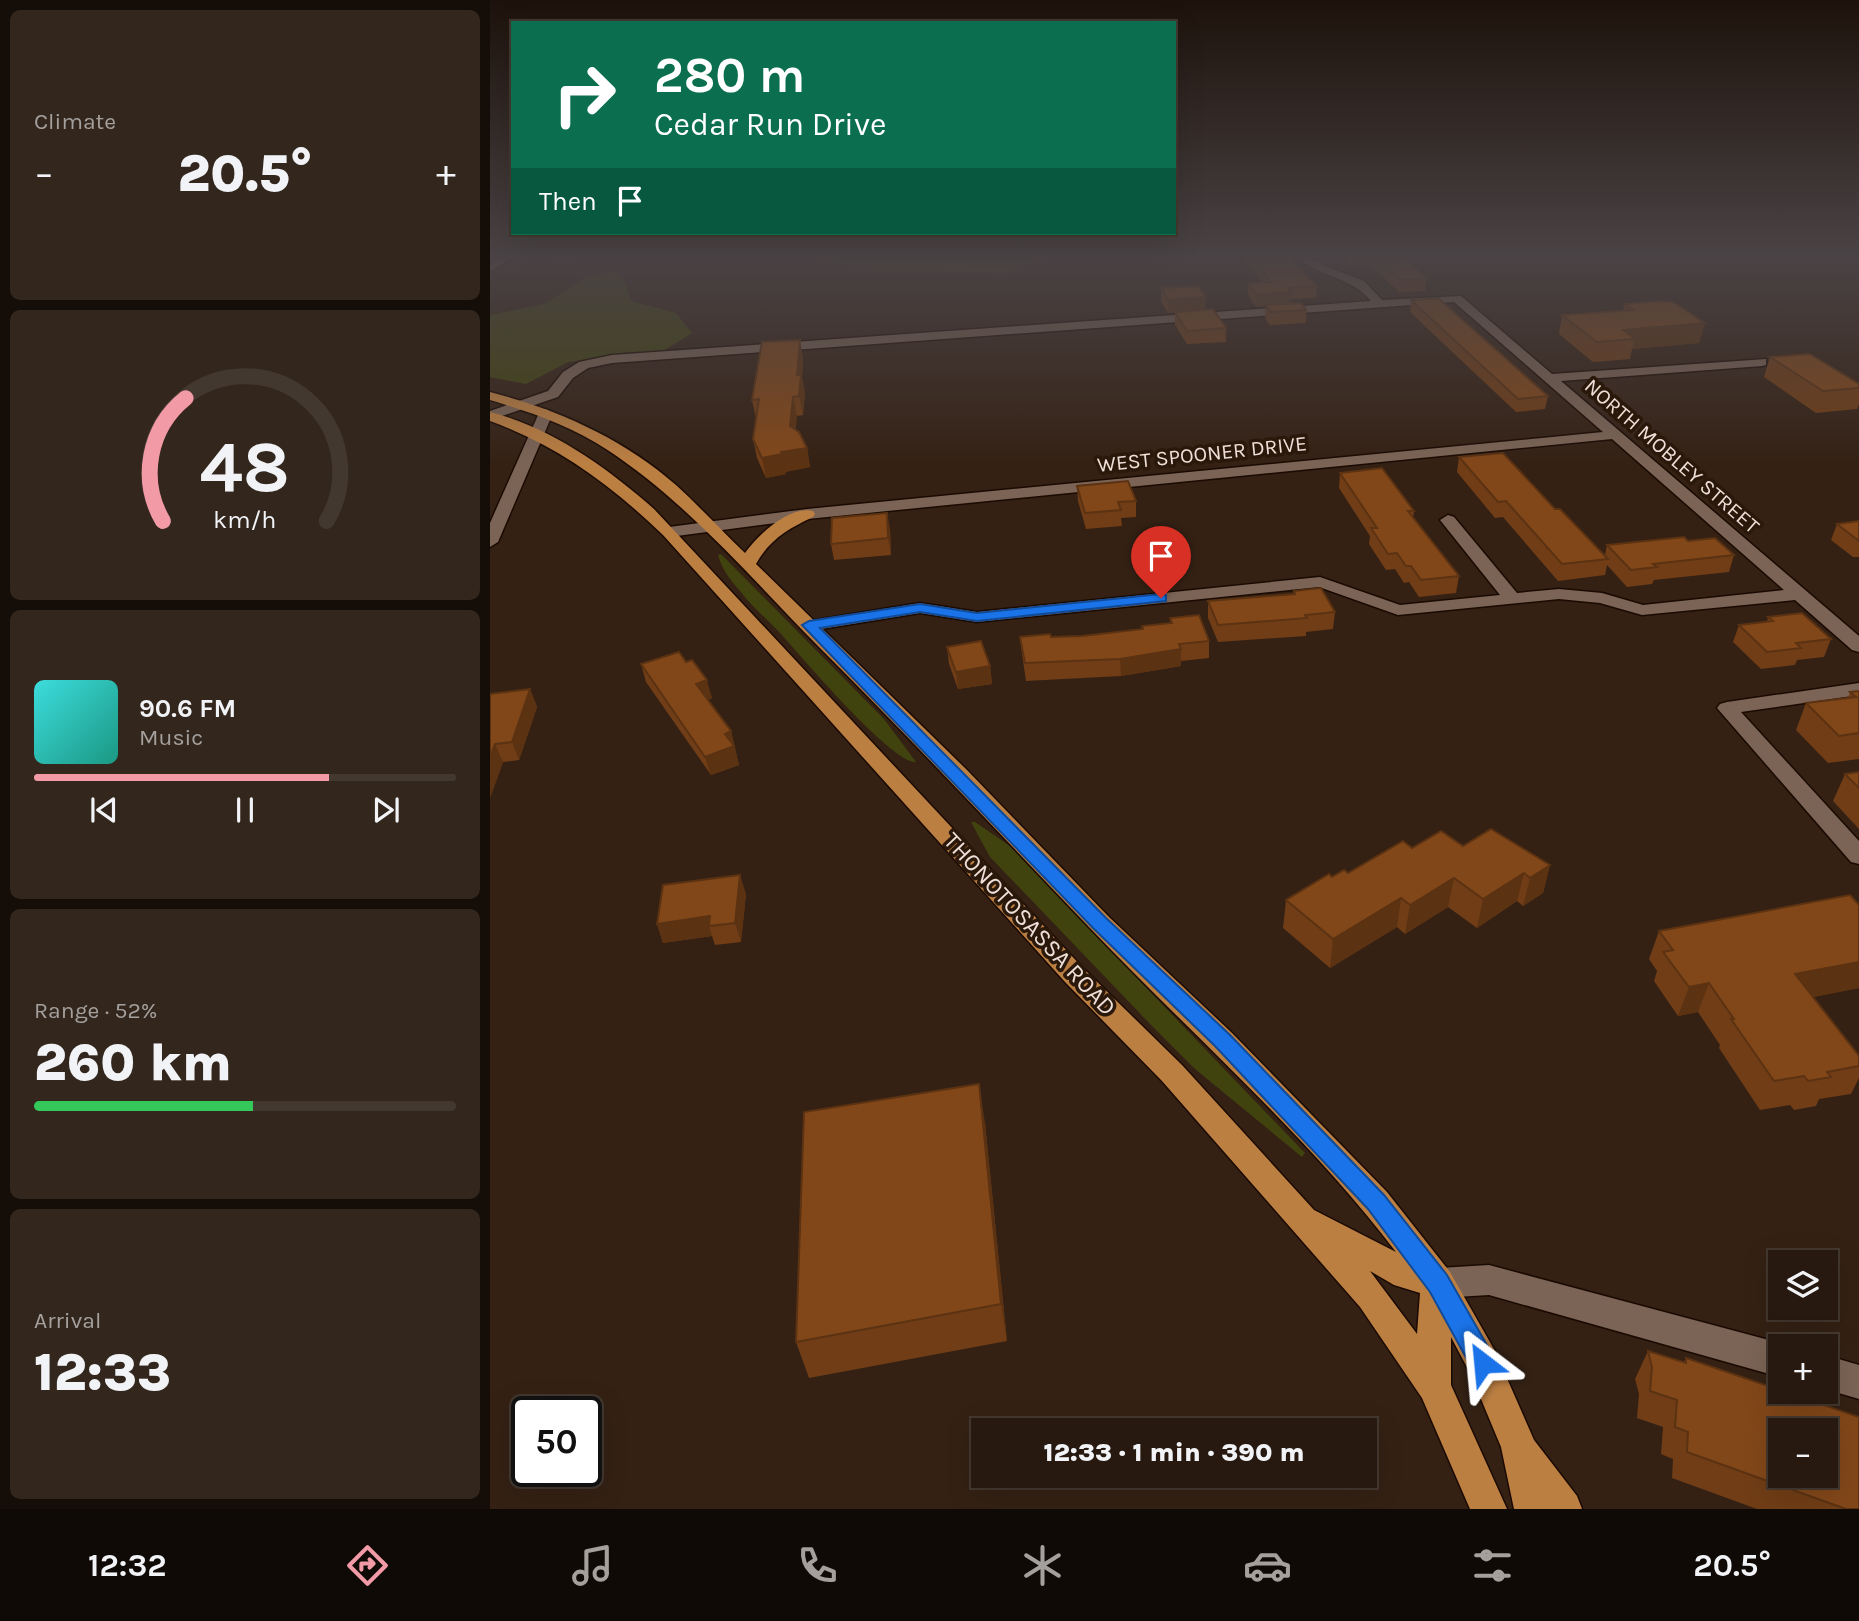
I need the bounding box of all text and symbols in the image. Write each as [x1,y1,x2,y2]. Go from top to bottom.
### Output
text: 280 m [654,47,805,104]
icon: right [539,49,630,140]
text: Cedar Run Drive [654,106,886,143]
text: Climate [34,108,116,135]
text: 20.5° [177,143,313,204]
text: − [34,151,54,196]
text: + [436,151,456,196]
icon: arrive [611,182,649,220]
text: Then [539,186,597,217]
street label: NORTH MOBLEY STREET [1580,374,1764,539]
text: 48 [200,424,290,509]
street label: WEST SPOONER DRIVE [1096,431,1308,477]
text: km/h [213,504,277,533]
pin [1131,526,1191,598]
icon: arrive [1142,537,1180,575]
text: 90.6 FM [139,693,236,724]
text: Music [139,724,203,751]
icon: previous [85,791,123,829]
icon: pause [226,791,264,829]
icon: next [367,791,405,829]
street label: THONOTOSASSA ROAD [938,827,1122,1021]
text: Range · 52% [34,997,157,1024]
text: 260 km [34,1032,232,1093]
map controls [1768,1250,1838,1488]
button: layers [1768,1250,1838,1320]
text: Arrival [34,1307,101,1334]
position arrow [1446,1326,1520,1400]
button: + [1768,1334,1838,1404]
text: 12:33 [34,1342,171,1403]
speed limit sign: 50 [511,1396,602,1487]
button: − [1768,1418,1838,1488]
text: 12:33 · 1 min · 390 m [1043,1437,1305,1468]
icon: directions [343,1541,392,1590]
icon: music [568,1541,617,1590]
icon: phone [793,1541,842,1590]
icon: climate [1018,1541,1067,1590]
icon: car [1243,1541,1292,1590]
icon: filters [1468,1541,1517,1590]
text: 12:32 [88,1547,167,1584]
text: 20.5° [1693,1547,1771,1584]

